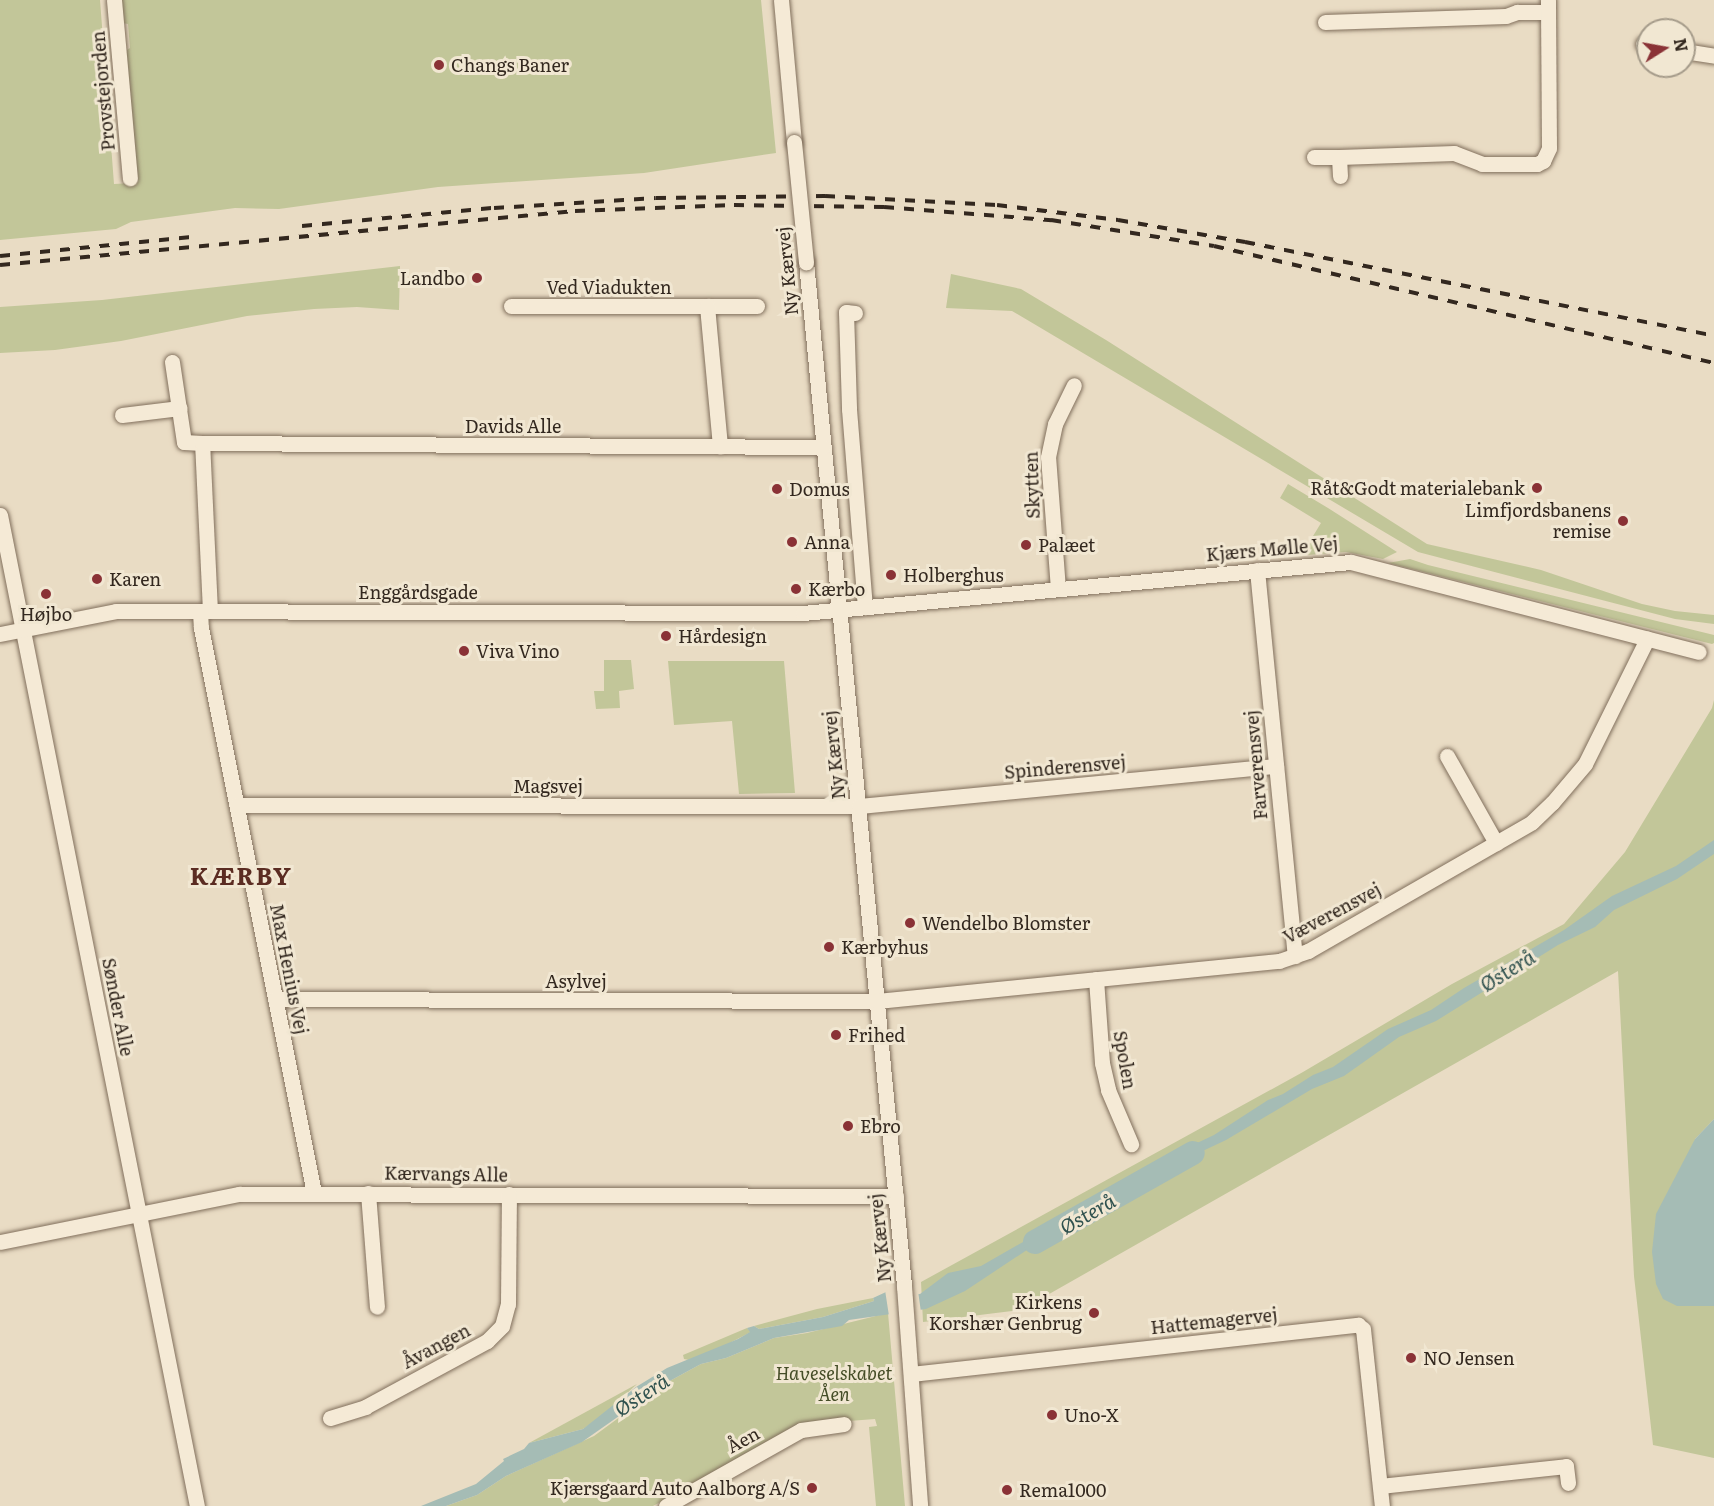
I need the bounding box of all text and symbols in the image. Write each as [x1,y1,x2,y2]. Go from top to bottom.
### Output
north arrow [1636,18,1696,78]
street label: Provstejorden [87,30,119,152]
text: N [1669,36,1695,54]
place label: Changs Baner [451,54,569,76]
marker: Changs Baner [432,58,446,72]
street label: Ny Kærvej [772,226,802,316]
place label: Landbo [400,267,465,289]
marker: Landbo [470,271,484,285]
street label: Ved Viadukten [546,276,672,298]
street label: Davids Alle [465,415,561,437]
street label: Skytten [1020,451,1044,519]
place label: Råt&Godt materialebank [1310,477,1525,499]
place label: Domus [789,478,850,500]
marker: Råt&Godt materialebank [1530,481,1544,495]
marker: Domus [770,482,784,496]
place label: Limfjordsbanens remise [1465,500,1611,542]
marker: Limfjordsbanens remise [1616,514,1630,528]
place label: Anna [804,531,850,553]
street label: Kjærs Mølle Vej [1205,532,1339,566]
place label: Palæet [1038,534,1095,556]
marker: Anna [785,535,799,549]
marker: Palæet [1019,538,1033,552]
place label: Holberghus [903,564,1004,586]
place label: Karen [109,568,161,590]
marker: Holberghus [884,568,898,582]
marker: Karen [90,572,104,586]
place label: Kærbo [808,578,865,600]
street label: Enggårdsgade [358,581,478,603]
marker: Kærbo [789,582,803,596]
marker: Højbo [39,587,53,601]
place label: Højbo [20,603,72,625]
place label: Hårdesign [678,625,767,647]
marker: Hårdesign [659,629,673,643]
place label: Viva Vino [476,640,560,662]
marker: Viva Vino [457,644,471,658]
street label: Farverensvej [1240,709,1272,821]
street label: Ny Kærvej [819,710,849,800]
street label: Spinderensvej [1003,751,1127,783]
street label: Magsvej [513,775,583,797]
district label: KÆRBY [190,861,292,889]
street label: Væverensvej [1279,878,1385,948]
street label: Max Henius Vej [266,902,312,1036]
place label: Wendelbo Blomster [922,912,1090,934]
marker: Wendelbo Blomster [903,916,917,930]
place label: Kærbyhus [841,936,928,958]
marker: Kærbyhus [822,940,836,954]
water label: Østerå [1475,944,1539,996]
street label: Sønder Alle [98,956,138,1058]
street label: Asylvej [545,970,607,992]
place label: Frihed [848,1024,905,1046]
marker: Frihed [829,1028,843,1042]
street label: Spolen [1109,1029,1141,1091]
place label: Ebro [860,1115,901,1137]
marker: Ebro [841,1119,855,1133]
street label: Kærvangs Alle [384,1162,508,1186]
water label: Østerå [1055,1188,1119,1238]
street label: Ny Kærvej [865,1193,895,1283]
place label: Kirkens Korshær Genbrug [929,1292,1082,1334]
street label: Hattemagervej [1149,1304,1279,1338]
marker: Kirkens Korshær Genbrug [1087,1306,1101,1320]
street label: Åvangen [398,1319,474,1373]
place label: NO Jensen [1423,1347,1515,1369]
marker: NO Jensen [1404,1351,1418,1365]
park label: Haveselskabet Åen [775,1363,893,1406]
water label: Østerå [609,1368,673,1420]
place label: Uno-X [1064,1404,1119,1426]
marker: Uno-X [1045,1408,1059,1422]
street label: Åen [723,1422,763,1458]
place label: Kjærsgaard Auto Aalborg A/S [550,1477,800,1499]
place label: Rema1000 [1019,1479,1106,1501]
marker: Kjærsgaard Auto Aalborg A/S [805,1481,819,1495]
marker: Rema1000 [1000,1483,1014,1497]

